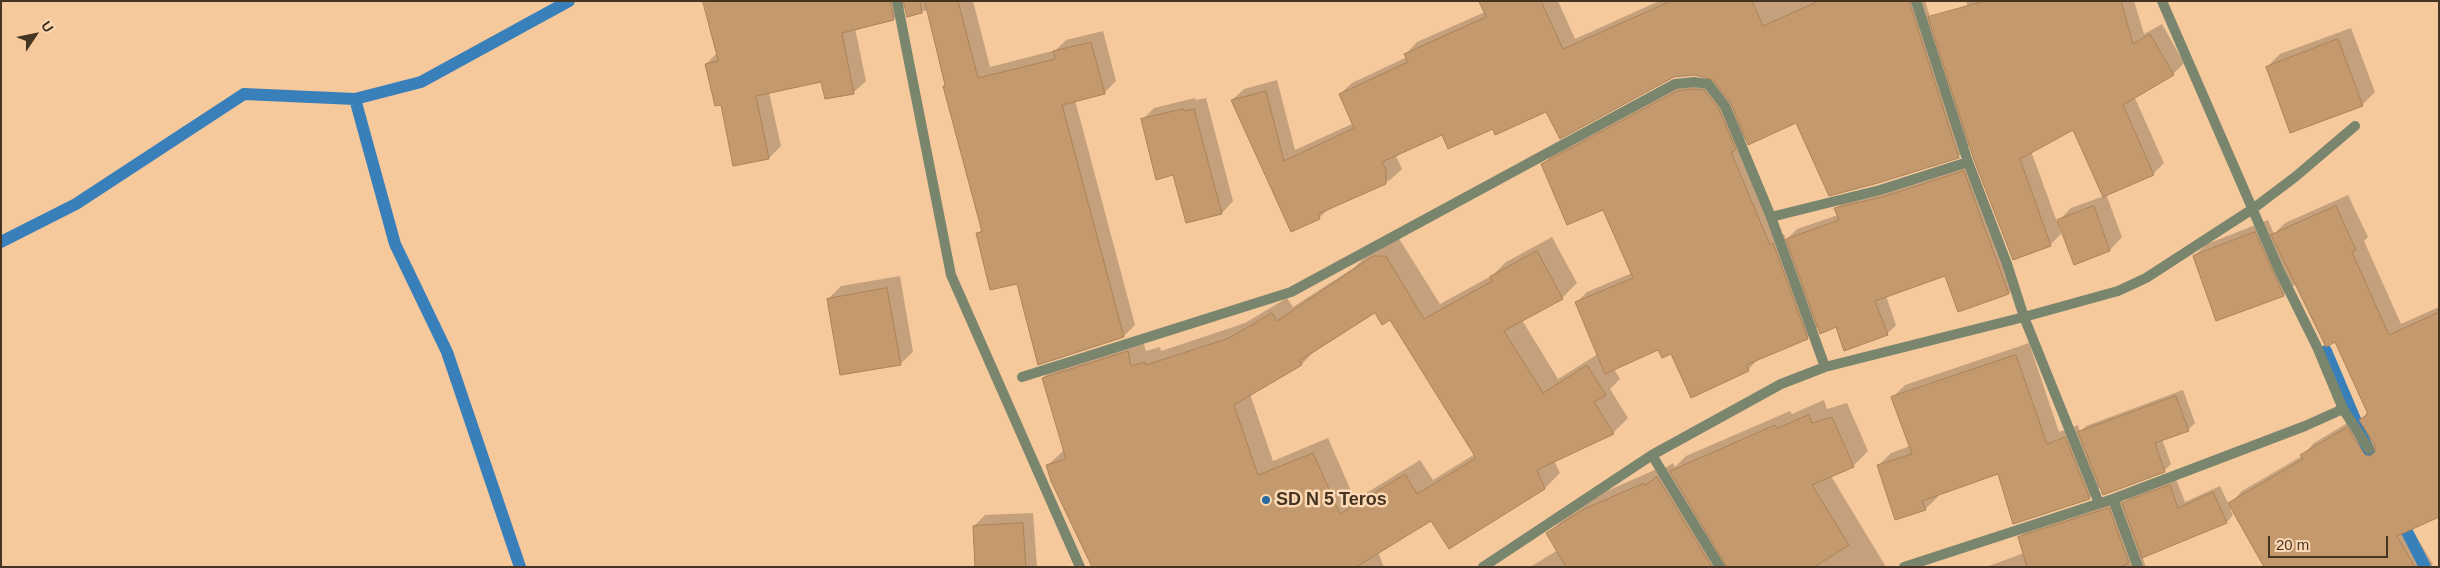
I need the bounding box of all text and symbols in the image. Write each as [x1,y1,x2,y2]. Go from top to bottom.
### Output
north arrow [10,10,60,60]
text: U [38,18,57,35]
place label: SD N 5 Teros [1276,489,1387,511]
marker: SD N 5 Teros [1260,494,1272,506]
scale bar [2270,526,2390,558]
text: 20 m [2276,536,2309,553]

